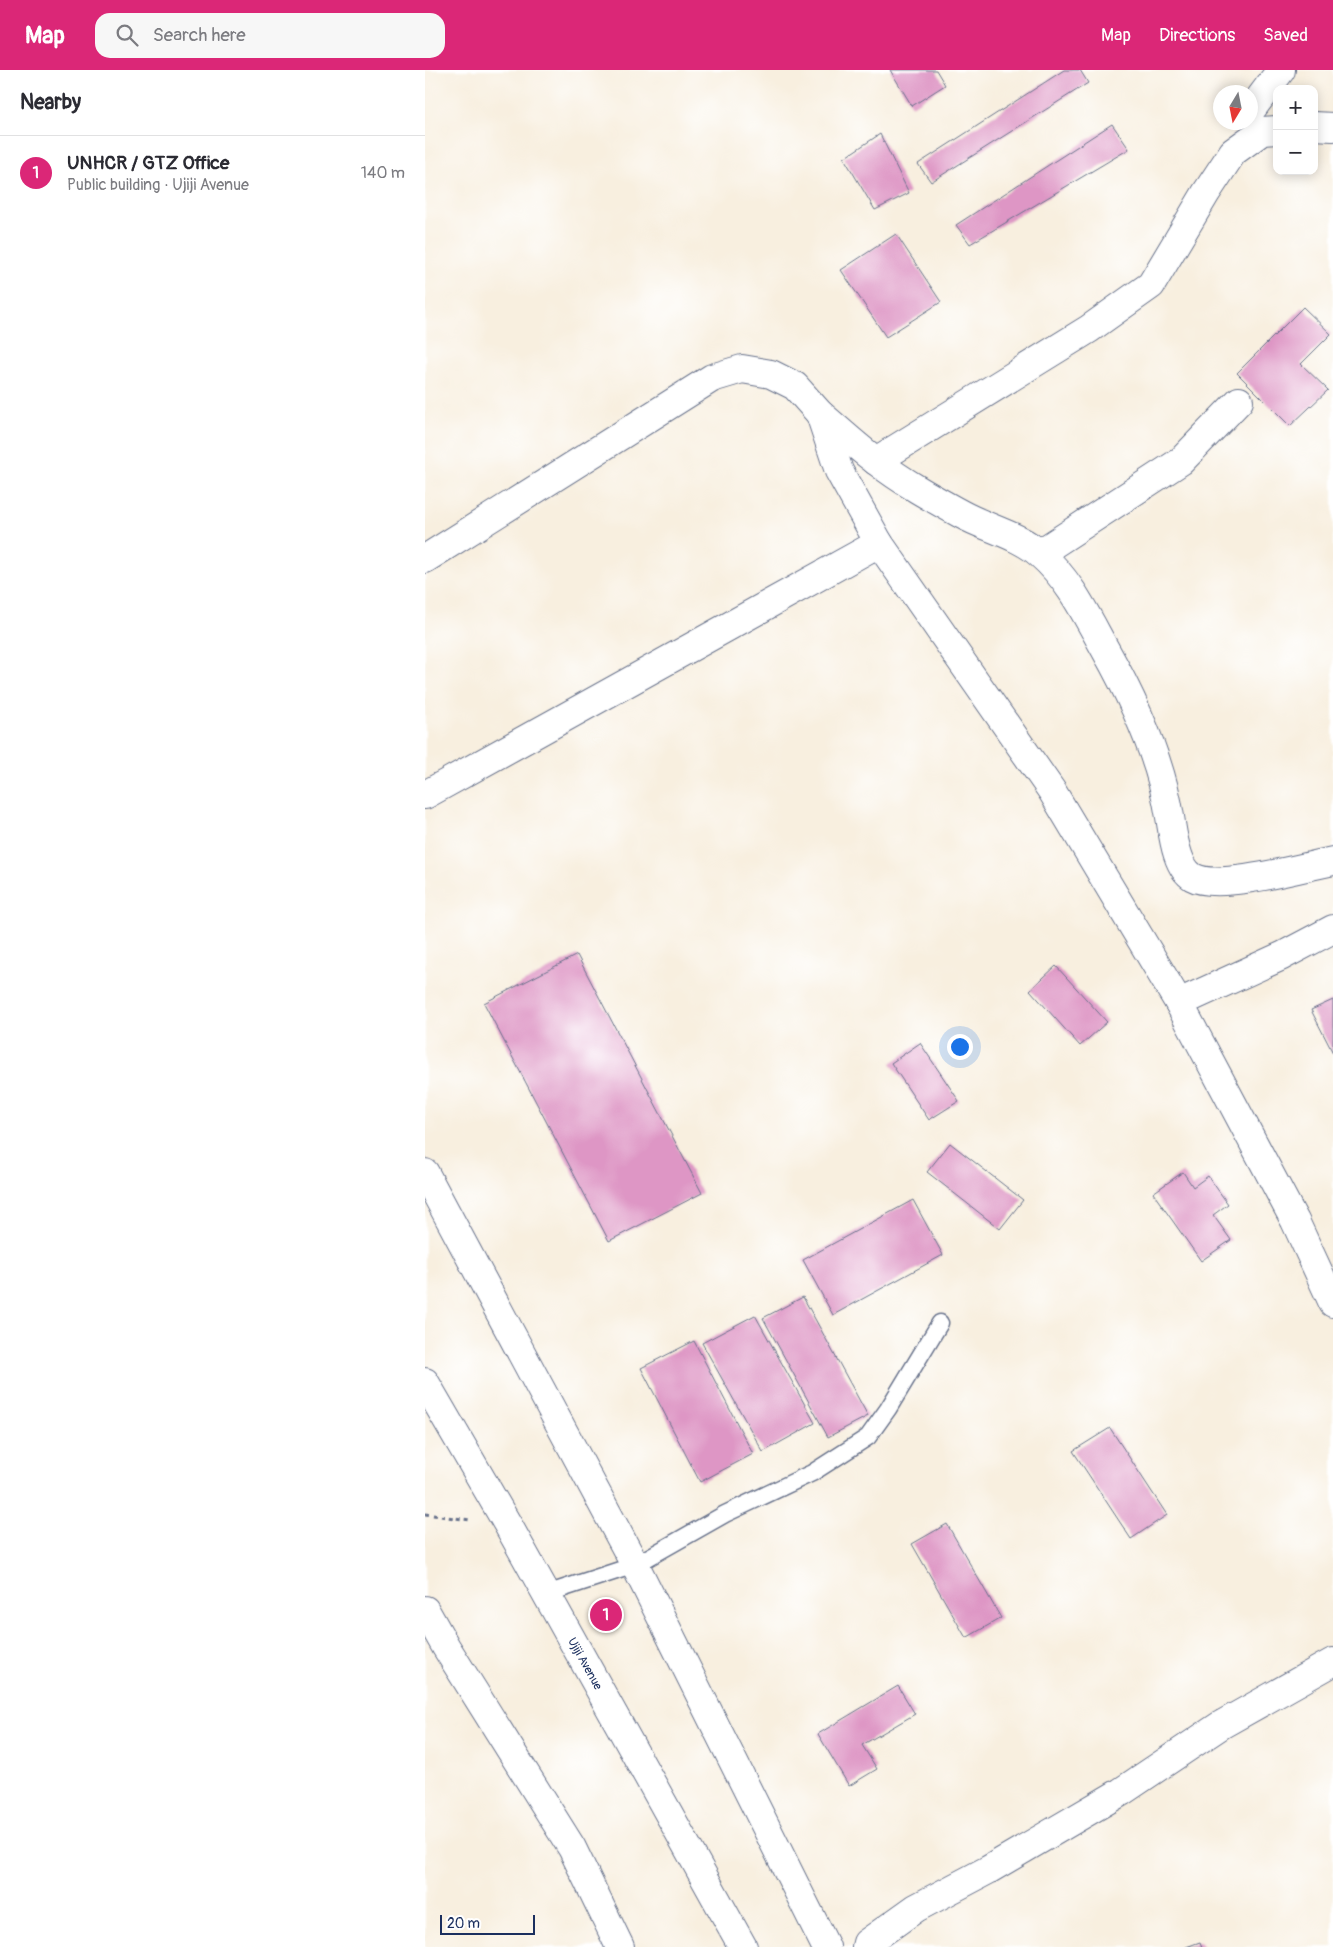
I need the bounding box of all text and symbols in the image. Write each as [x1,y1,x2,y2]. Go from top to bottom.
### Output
search box [95,13,445,58]
text: Map [25,21,65,50]
icon: search [113,21,141,49]
text: Search here [153,23,246,47]
text: Map [1101,24,1131,47]
text: Directions [1159,24,1235,47]
text: Saved [1263,24,1308,47]
north arrow [1213,85,1258,130]
map controls [1273,85,1318,175]
button: + [1273,85,1318,130]
text: Nearby [20,89,81,116]
button: − [1273,130,1318,175]
text: UNHCR / GTZ Office [67,151,229,175]
text: 1 [33,163,39,183]
text: 140 m [361,163,405,183]
text: Public building · Ujiji Avenue [67,175,249,195]
your location [947,1034,973,1060]
pin: 1 [590,1596,622,1634]
street label: Ujiji Avenue [564,1635,605,1693]
scale bar [440,1912,535,1935]
text: 20 m [447,1915,480,1932]

